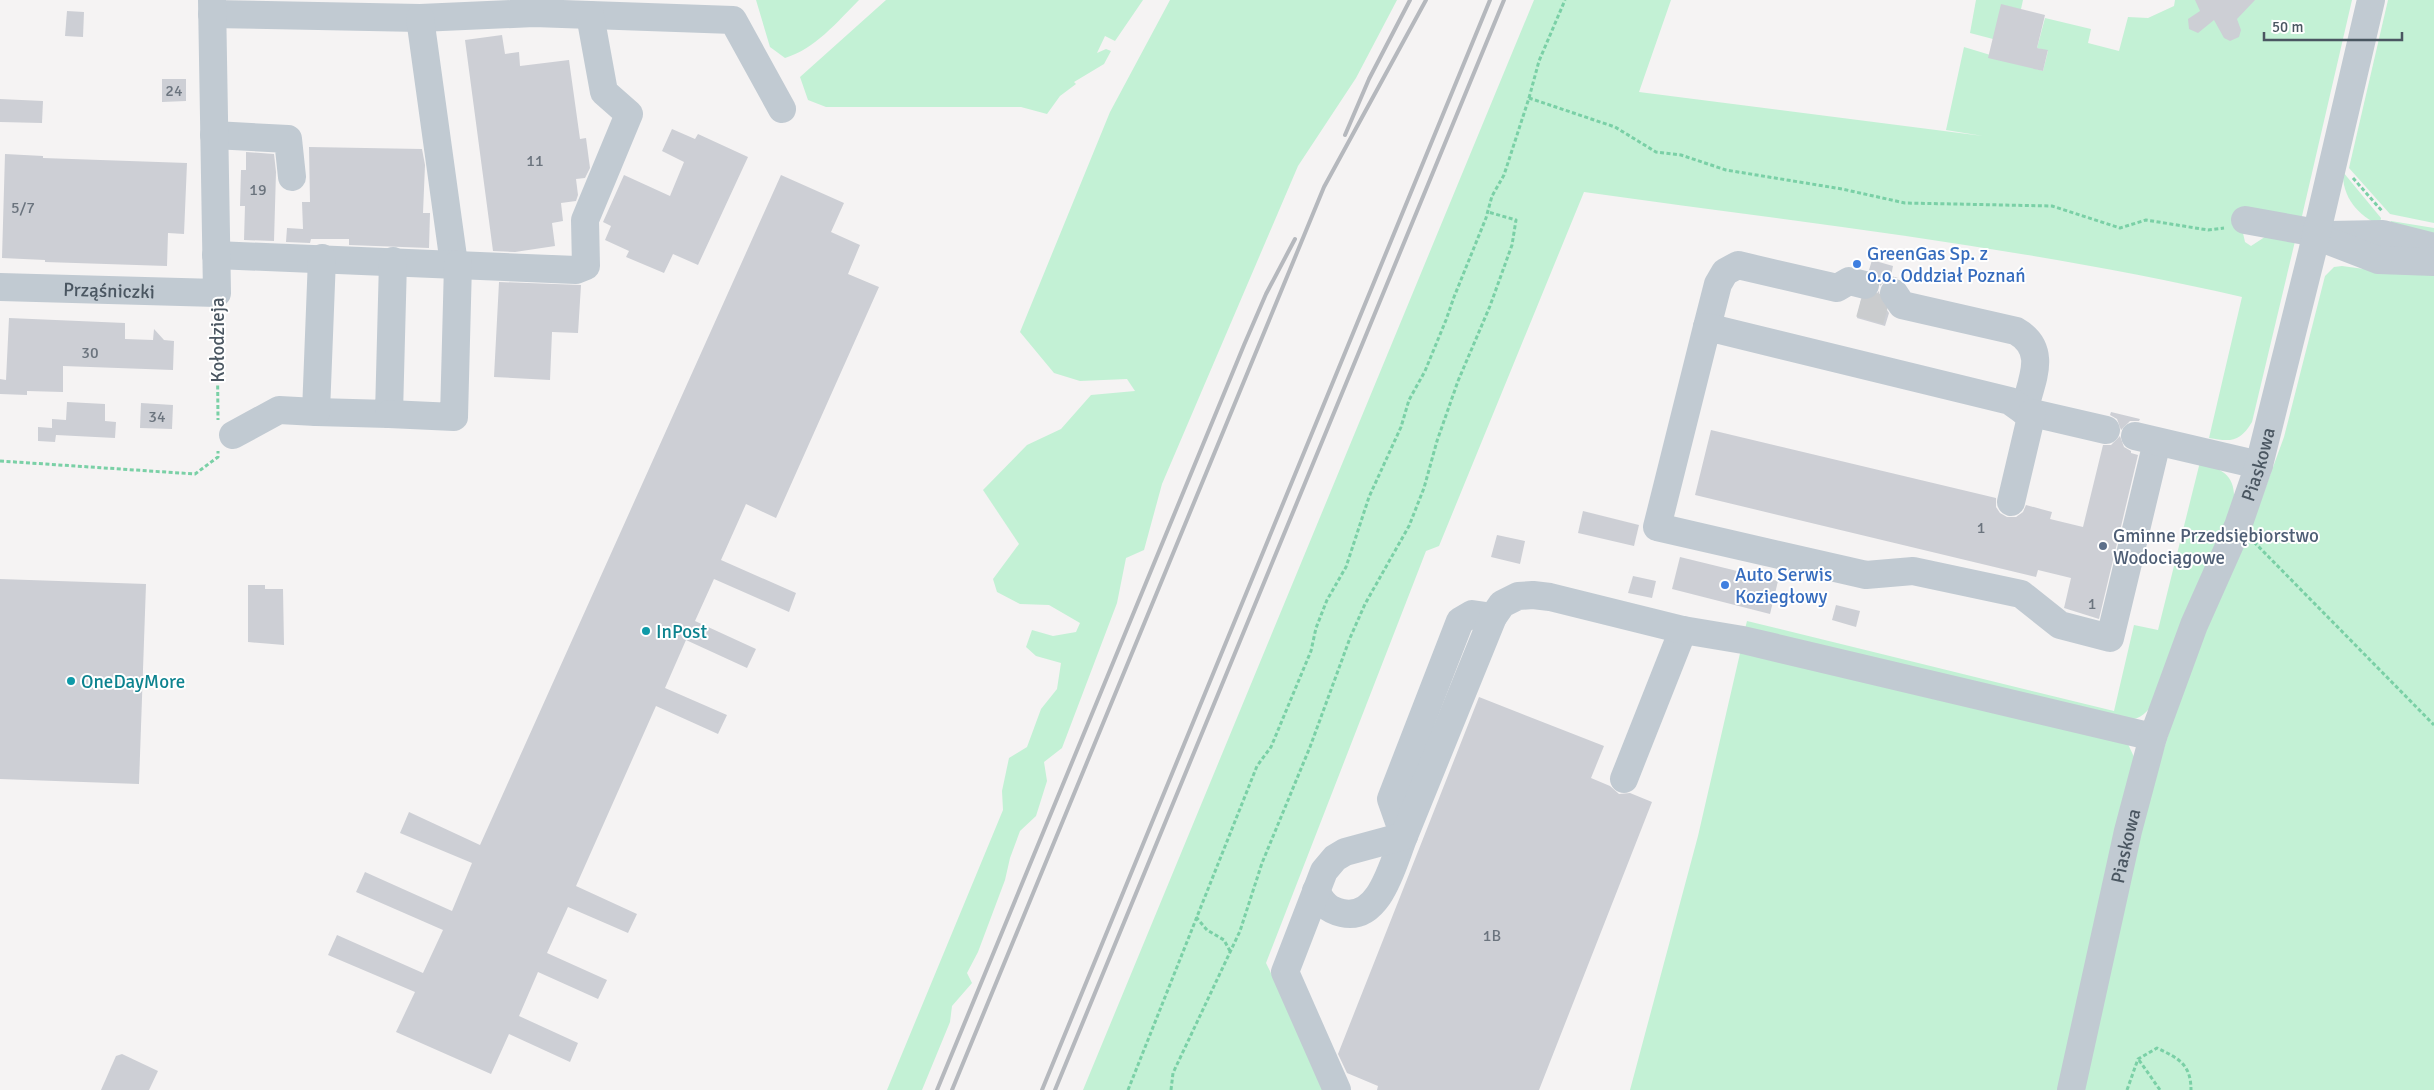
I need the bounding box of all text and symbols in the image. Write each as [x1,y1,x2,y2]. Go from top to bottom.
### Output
scale bar [2264,10,2402,42]
text: 50 m [2272,18,2303,36]
house number: 24 [165,81,183,101]
house number: 11 [526,151,544,171]
house number: 19 [249,180,267,200]
house number: 5/7 [11,198,35,218]
place label: GreenGas Sp. z o.o. Oddział Poznań [1867,242,2026,288]
marker: GreenGas Sp. z o.o. Oddział Poznań [1851,258,1863,270]
street label: Prząśniczki [63,278,155,304]
street label: Kołodzieja [206,297,230,383]
house number: 30 [81,343,99,363]
house number: 34 [148,407,166,427]
street label: Piaskowa [2236,425,2281,505]
house number: 1 [1977,518,1985,538]
place label: Gminne Przedsiębiorstwo Wodociągowe [2113,524,2319,570]
marker: Gminne Przedsiębiorstwo Wodociągowe [2097,540,2109,552]
place label: Auto Serwis Koziegłowy [1735,563,1832,609]
marker: Auto Serwis Koziegłowy [1719,579,1731,591]
house number: 1 [2088,594,2096,614]
place label: InPost [656,620,707,644]
marker: InPost [640,625,652,637]
place label: OneDayMore [81,670,185,694]
marker: OneDayMore [65,675,77,687]
street label: Piaskowa [2106,806,2146,886]
house number: 1B [1483,926,1501,946]

